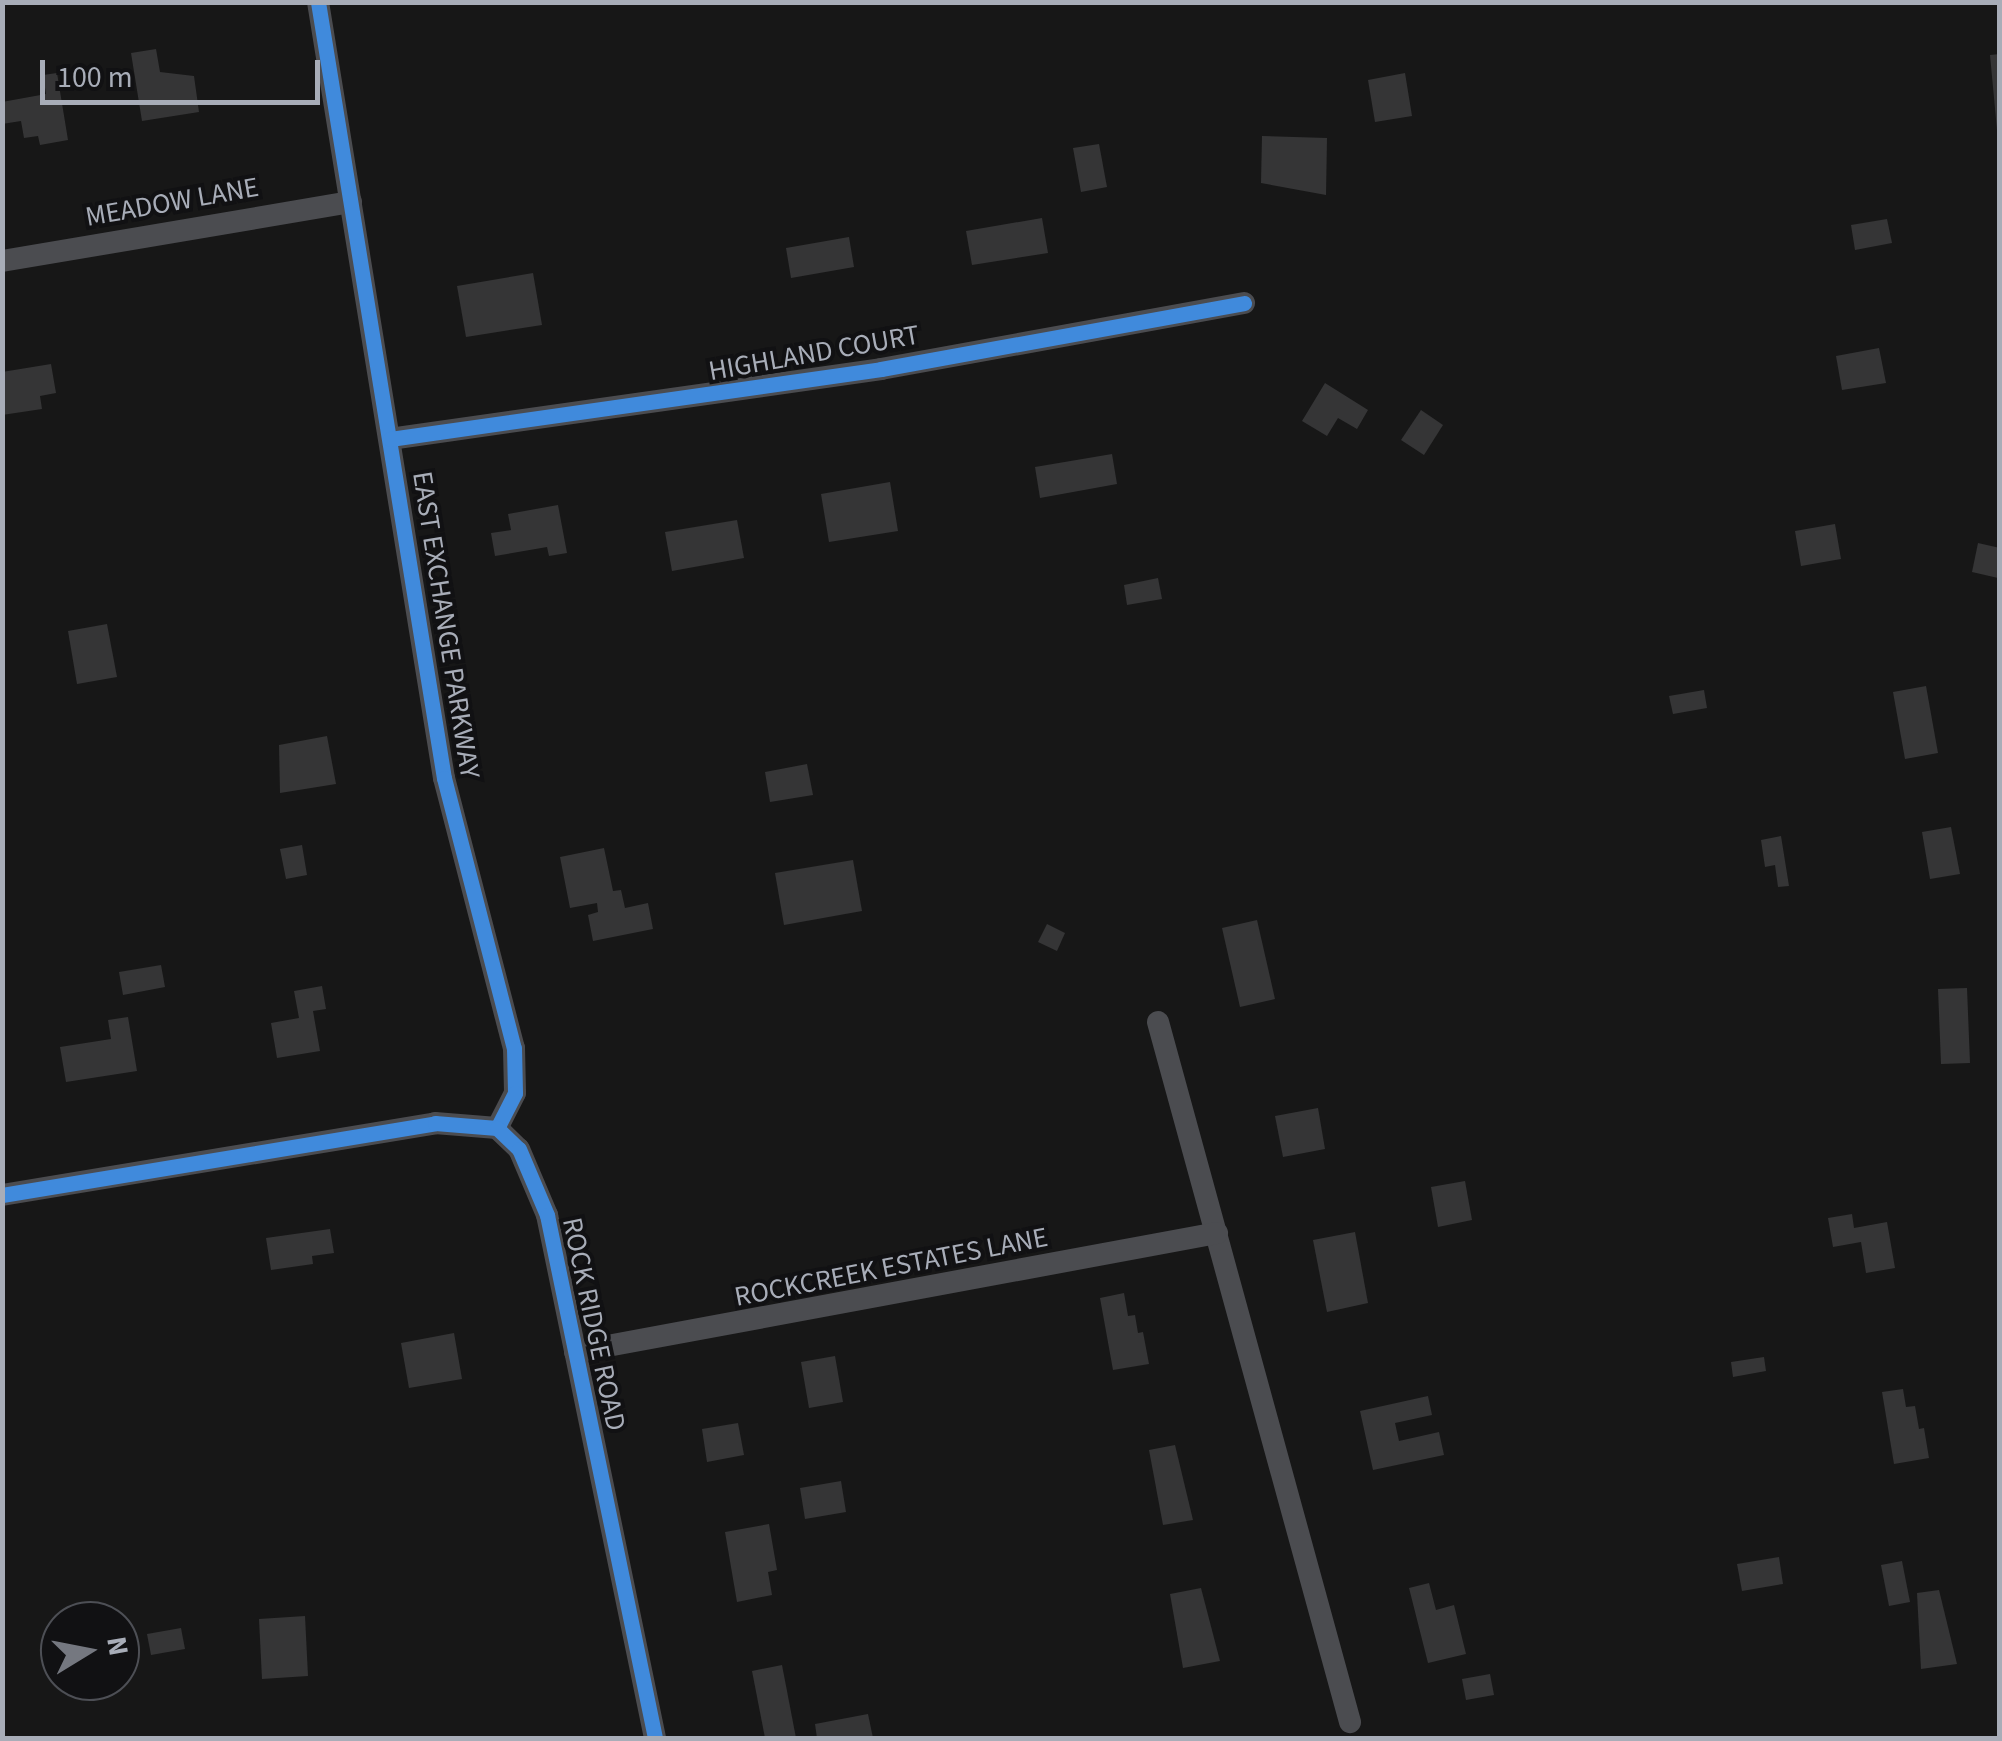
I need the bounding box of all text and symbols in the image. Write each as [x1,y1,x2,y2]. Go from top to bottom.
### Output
scale bar [45,40,325,102]
text: 100 m [57,56,133,99]
street label: MEADOW LANE [83,170,261,234]
street label: HIGHLAND COURT [706,318,922,388]
street label: EAST EXCHANGE PARKWAY [405,469,487,781]
street label: ROCK RIDGE ROAD [555,1214,633,1434]
street label: ROCKCREEK ESTATES LANE [732,1220,1050,1314]
north arrow [40,1601,140,1701]
text: N [96,1633,139,1659]

